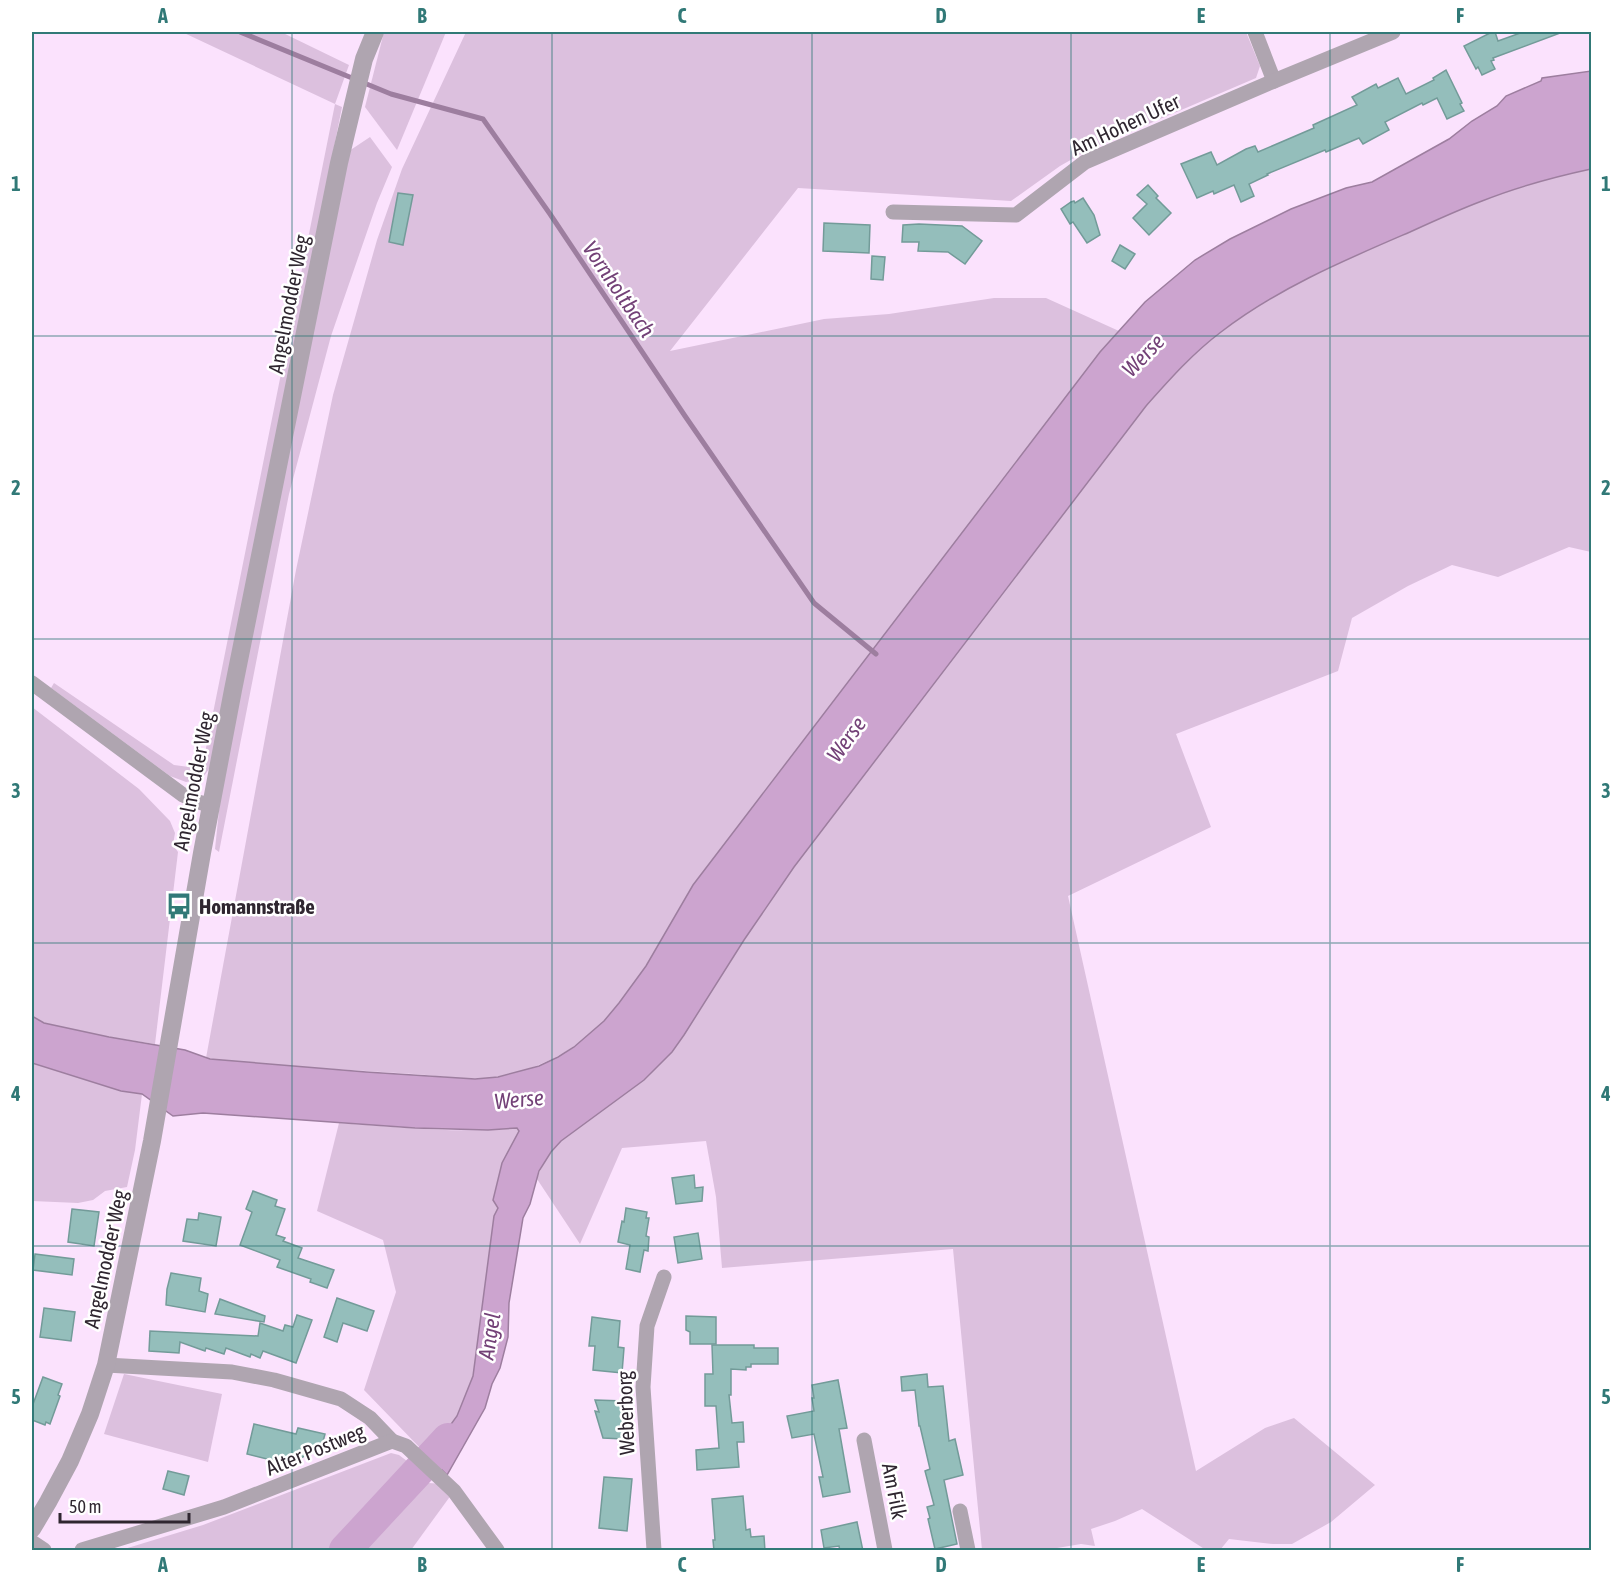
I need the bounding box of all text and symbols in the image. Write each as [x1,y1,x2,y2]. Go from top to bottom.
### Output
text: A [157,4,168,27]
text: B [417,4,427,27]
text: C [678,4,687,27]
text: D [935,4,947,27]
text: E [1197,4,1206,27]
text: F [1456,4,1464,27]
street label: Am Hohen Ufer [1067,88,1184,160]
text: 1 [11,172,21,195]
text: 1 [1601,172,1611,195]
street label: Angelmodder Weg [263,233,313,375]
water label: Vornholtbach [577,236,661,342]
water label: Werse [1116,328,1170,382]
text: 2 [11,476,21,499]
text: 2 [1601,476,1611,499]
street label: Angelmodder Weg [168,710,218,852]
water label: Werse [821,711,871,767]
text: 3 [11,779,21,802]
text: 3 [1601,779,1611,802]
bus stop icon: Homannstraße [164,891,194,921]
place label: Homannstraße [199,894,315,918]
text: 4 [10,1082,21,1105]
text: 4 [1600,1082,1611,1105]
water label: Werse [493,1084,545,1114]
street label: Angelmodder Weg [79,1188,131,1330]
water label: Angel [472,1311,506,1362]
street label: Weberborg [612,1370,638,1456]
text: 5 [11,1385,21,1408]
text: 5 [1601,1385,1611,1408]
street label: Alter Postweg [262,1418,368,1480]
street label: Am Filk [878,1461,912,1521]
scale bar [60,1486,189,1524]
text: 50 m [69,1496,101,1517]
text: A [157,1553,168,1576]
text: B [417,1553,427,1576]
text: C [678,1553,687,1576]
text: D [935,1553,947,1576]
text: E [1197,1553,1206,1576]
text: F [1456,1553,1464,1576]

